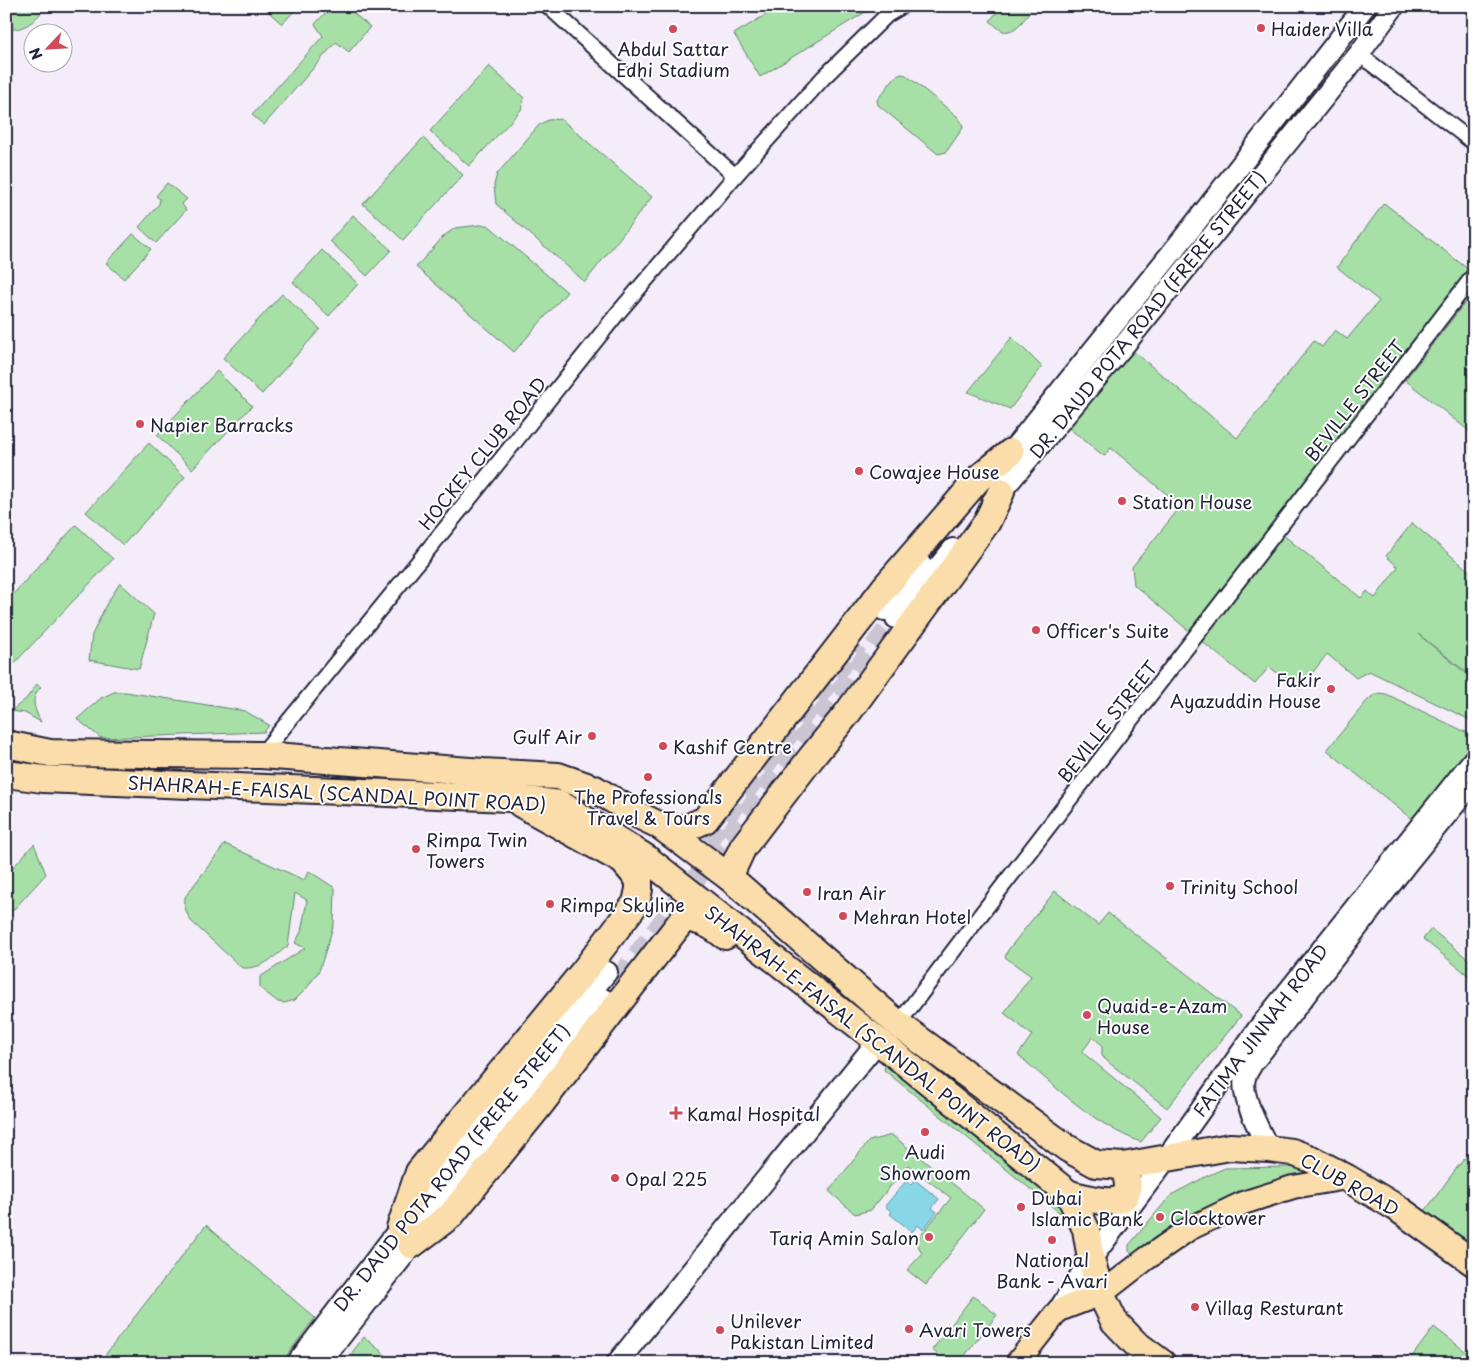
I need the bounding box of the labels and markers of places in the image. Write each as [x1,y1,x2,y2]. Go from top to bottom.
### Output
place label: Haider Villa [1271,15,1374,42]
marker: Haider Villa [1255,22,1267,34]
marker: Abdul Sattar Edhi Stadium [667,23,679,35]
place label: Abdul Sattar Edhi Stadium [616,35,730,83]
place label: Napier Barracks [150,411,293,438]
marker: Napier Barracks [134,418,146,430]
place label: Cowajee House [869,458,1000,485]
marker: Cowajee House [853,465,865,477]
place label: Station House [1132,488,1252,515]
marker: Station House [1116,495,1128,507]
place label: Officer's Suite [1046,617,1169,644]
marker: Officer's Suite [1030,624,1042,636]
place label: Fakir Ayazuddin House [1170,666,1322,714]
marker: Fakir Ayazuddin House [1325,683,1337,695]
place label: Gulf Air [513,723,583,750]
marker: Gulf Air [586,730,598,742]
place label: Kashif Centre [673,733,792,760]
marker: Kashif Centre [657,740,669,752]
marker: The Professionals Travel & Tours [642,771,654,783]
place label: The Professionals Travel & Tours [574,783,722,831]
place label: Rimpa Twin Towers [426,826,528,874]
marker: Rimpa Twin Towers [410,843,422,855]
place label: Trinity School [1180,873,1299,900]
place label: Iran Air [817,879,887,906]
marker: Trinity School [1164,880,1176,892]
marker: Iran Air [801,886,813,898]
place label: Rimpa Skyline [560,891,685,918]
marker: Rimpa Skyline [544,898,556,910]
place label: Mehran Hotel [853,903,971,930]
marker: Mehran Hotel [837,910,849,922]
place label: Quaid-e-Azam House [1097,992,1227,1040]
marker: Quaid-e-Azam House [1081,1009,1093,1021]
place label: Kamal Hospital [687,1100,820,1127]
marker: Kamal Hospital [669,1106,683,1120]
marker: Audi Showroom [919,1126,931,1138]
place label: Audi Showroom [879,1138,971,1186]
place label: Opal 225 [625,1165,707,1192]
marker: Opal 225 [609,1172,621,1184]
place label: Dubai Islamic Bank [1031,1184,1144,1232]
marker: Dubai Islamic Bank [1015,1201,1027,1213]
place label: Clocktower [1170,1204,1266,1231]
marker: Clocktower [1154,1211,1166,1223]
place label: Tariq Amin Salon [769,1224,919,1251]
marker: Tariq Amin Salon [923,1231,935,1243]
marker: National Bank - Avari [1046,1234,1058,1246]
place label: National Bank - Avari [996,1246,1108,1294]
place label: Villag Resturant [1205,1294,1343,1321]
marker: Villag Resturant [1189,1301,1201,1313]
place label: Unilever Pakistan Limited [730,1307,874,1355]
place label: Avari Towers [919,1316,1031,1343]
marker: Avari Towers [903,1323,915,1335]
marker: Unilever Pakistan Limited [714,1324,726,1336]

